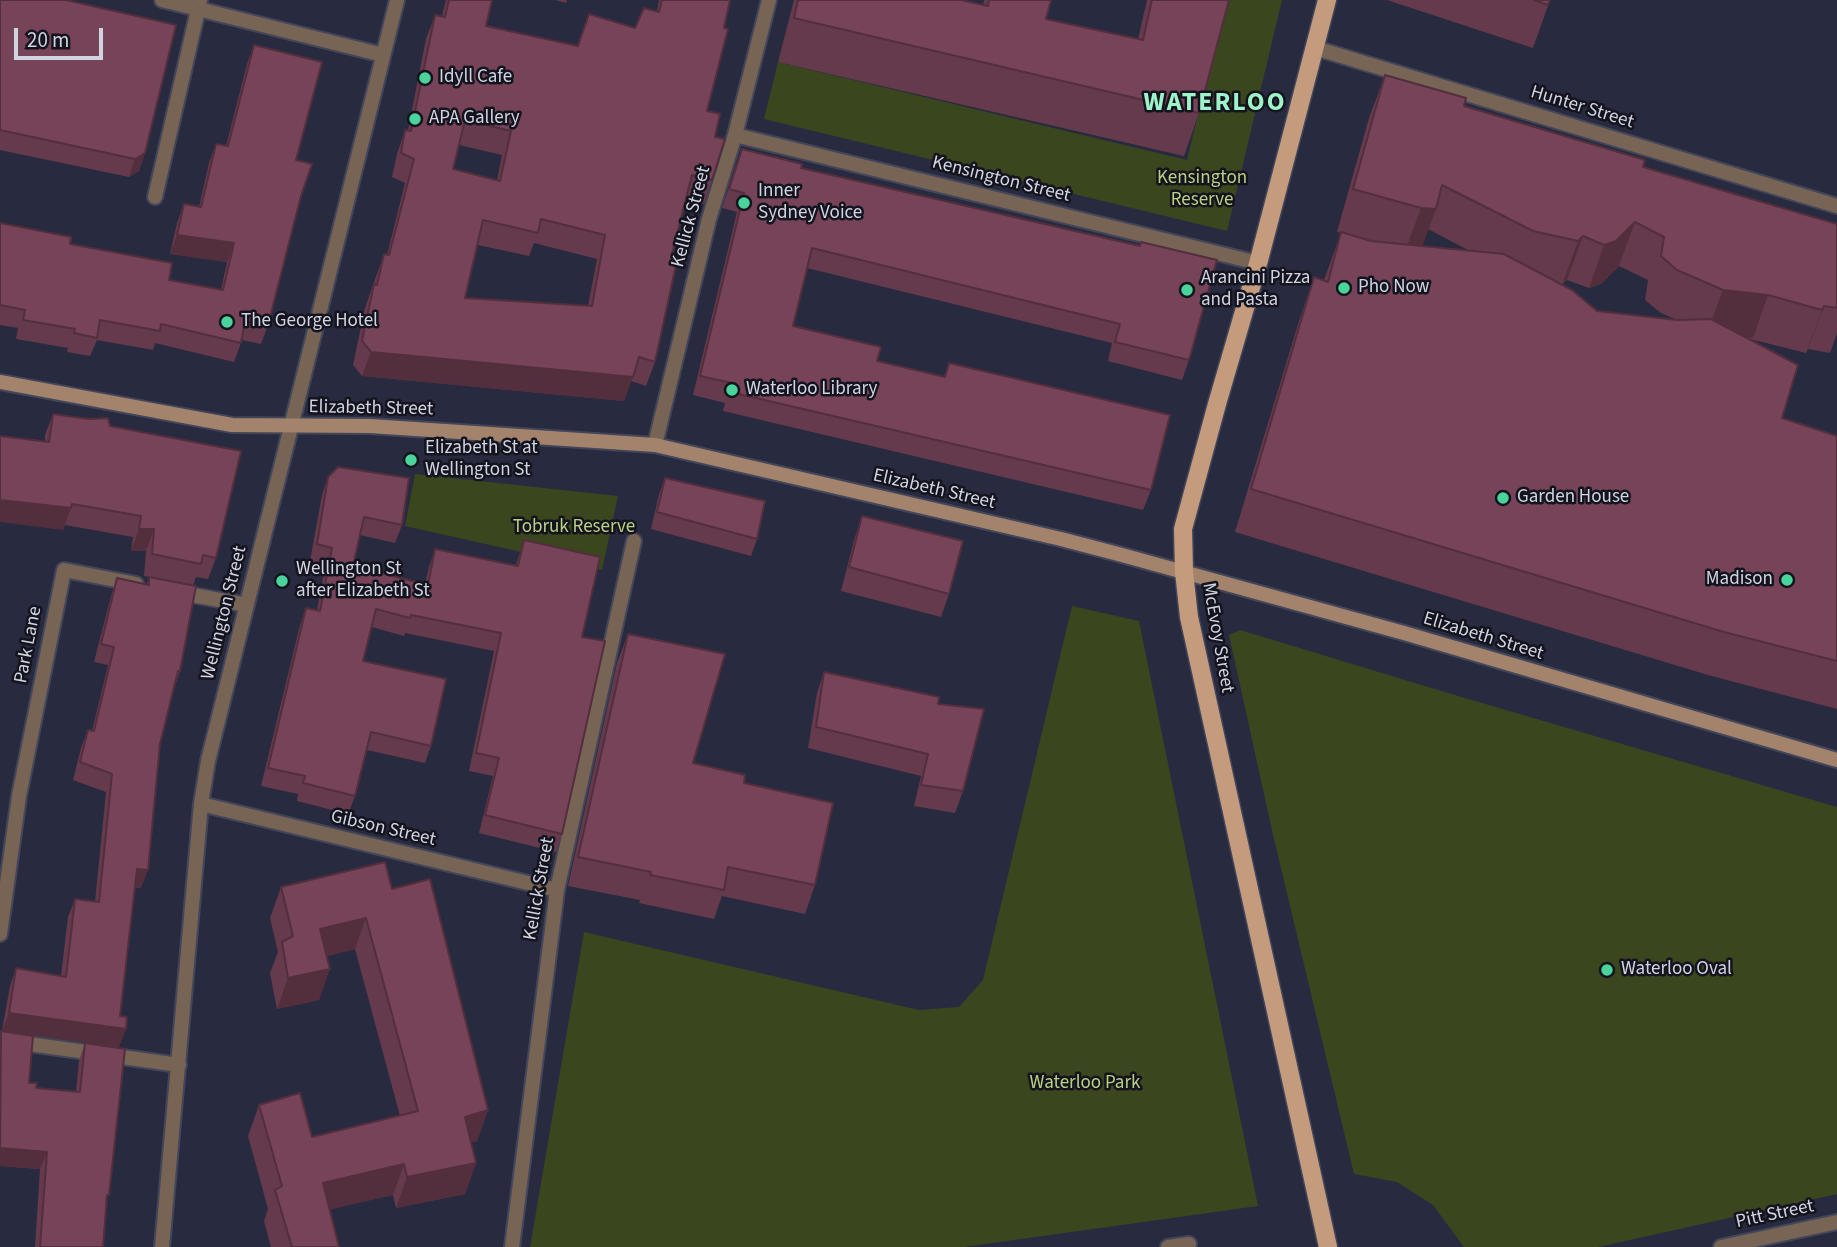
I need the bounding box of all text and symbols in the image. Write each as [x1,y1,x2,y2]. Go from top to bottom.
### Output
scale bar [18,14,107,58]
text: 20 m [27,25,69,55]
place label: Idyll Cafe [439,67,512,89]
marker: Idyll Cafe [417,70,433,86]
street label: Hunter Street [1528,82,1636,134]
district label: WATERLOO [1145,88,1285,120]
place label: APA Gallery [429,108,520,130]
marker: APA Gallery [407,111,423,127]
street label: Kensington Street [930,152,1072,208]
street label: Kellick Street [668,164,716,270]
park label: Kensington Reserve [1157,168,1247,212]
place label: Inner Sydney Voice [758,181,862,225]
marker: Inner Sydney Voice [736,195,752,211]
place label: Arancini Pizza and Pasta [1201,268,1310,312]
place label: Pho Now [1358,277,1429,299]
marker: Pho Now [1336,280,1352,296]
marker: Arancini Pizza and Pasta [1179,282,1195,298]
place label: The George Hotel [241,311,378,333]
marker: The George Hotel [219,314,235,330]
place label: Waterloo Library [746,379,877,401]
marker: Waterloo Library [724,382,740,398]
street label: Elizabeth Street [308,397,434,421]
place label: Elizabeth St at Wellington St [425,438,538,482]
marker: Elizabeth St at Wellington St [403,452,419,468]
street label: Elizabeth Street [871,465,997,515]
place label: Garden House [1517,487,1629,509]
marker: Garden House [1495,490,1511,506]
park label: Tobruk Reserve [513,517,635,539]
street label: Wellington Street [197,544,253,682]
place label: Wellington St after Elizabeth St [296,559,430,603]
place label: Madison [1706,569,1773,591]
marker: Madison [1779,572,1795,588]
marker: Wellington St after Elizabeth St [274,573,290,589]
street label: McEvoy Street [1196,581,1238,695]
street label: Park Lane [10,605,48,685]
street label: Elizabeth Street [1420,608,1546,666]
street label: Gibson Street [328,806,438,852]
street label: Kellick Street [520,836,560,942]
place label: Waterloo Oval [1621,959,1732,981]
marker: Waterloo Oval [1599,962,1615,978]
park label: Waterloo Park [1030,1073,1140,1095]
street label: Pitt Street [1734,1196,1816,1234]

